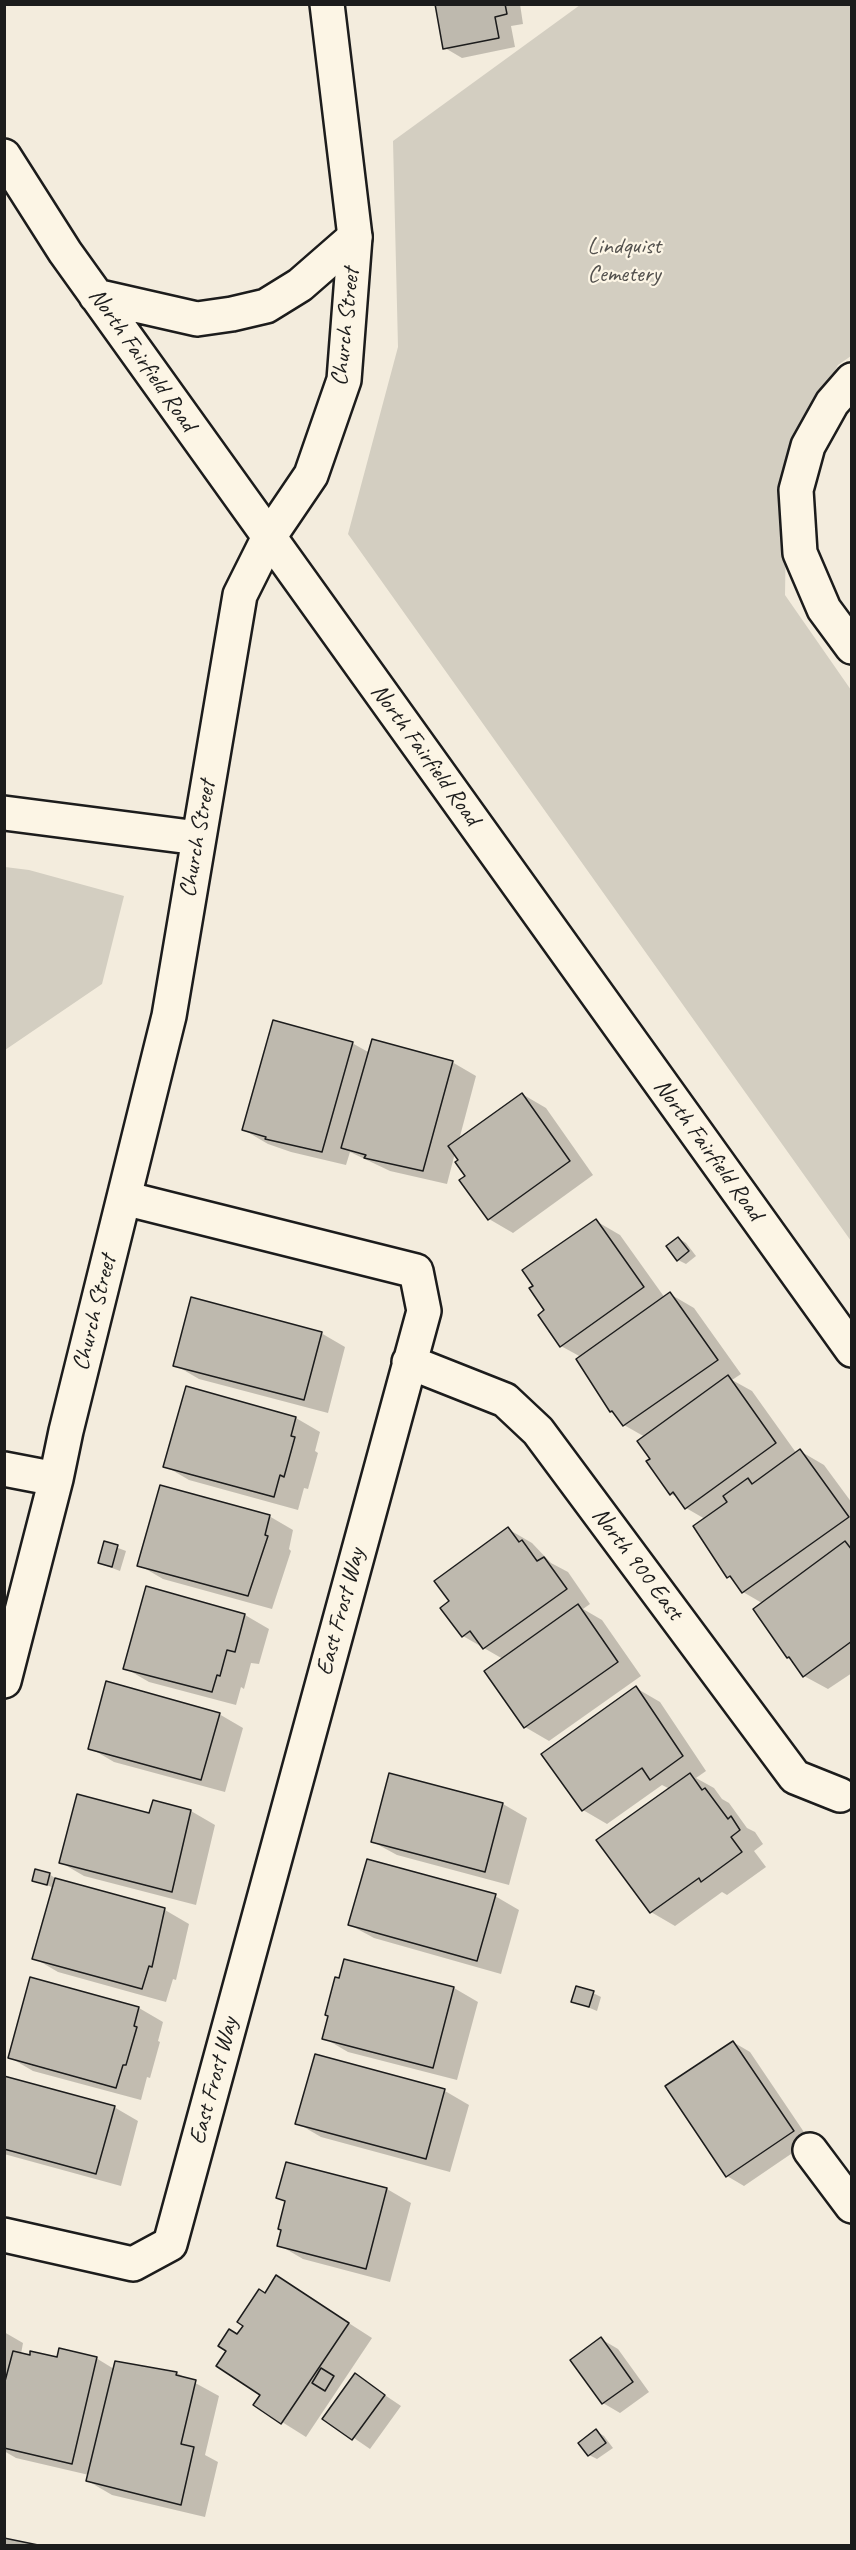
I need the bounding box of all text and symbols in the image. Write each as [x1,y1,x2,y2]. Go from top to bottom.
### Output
park label: Lindquist Cemetery [587,233,661,289]
street label: Church Street [326,267,366,387]
street label: North Fairfield Road [82,283,202,437]
street label: North Fairfield Road [364,678,486,832]
street label: Church Street [174,778,222,900]
street label: North Fairfield Road [647,1073,769,1227]
street label: Church Street [67,1252,123,1374]
street label: North 900 East [585,1502,689,1626]
street label: East Frost Way [310,1545,372,1679]
street label: East Frost Way [183,2014,245,2148]

